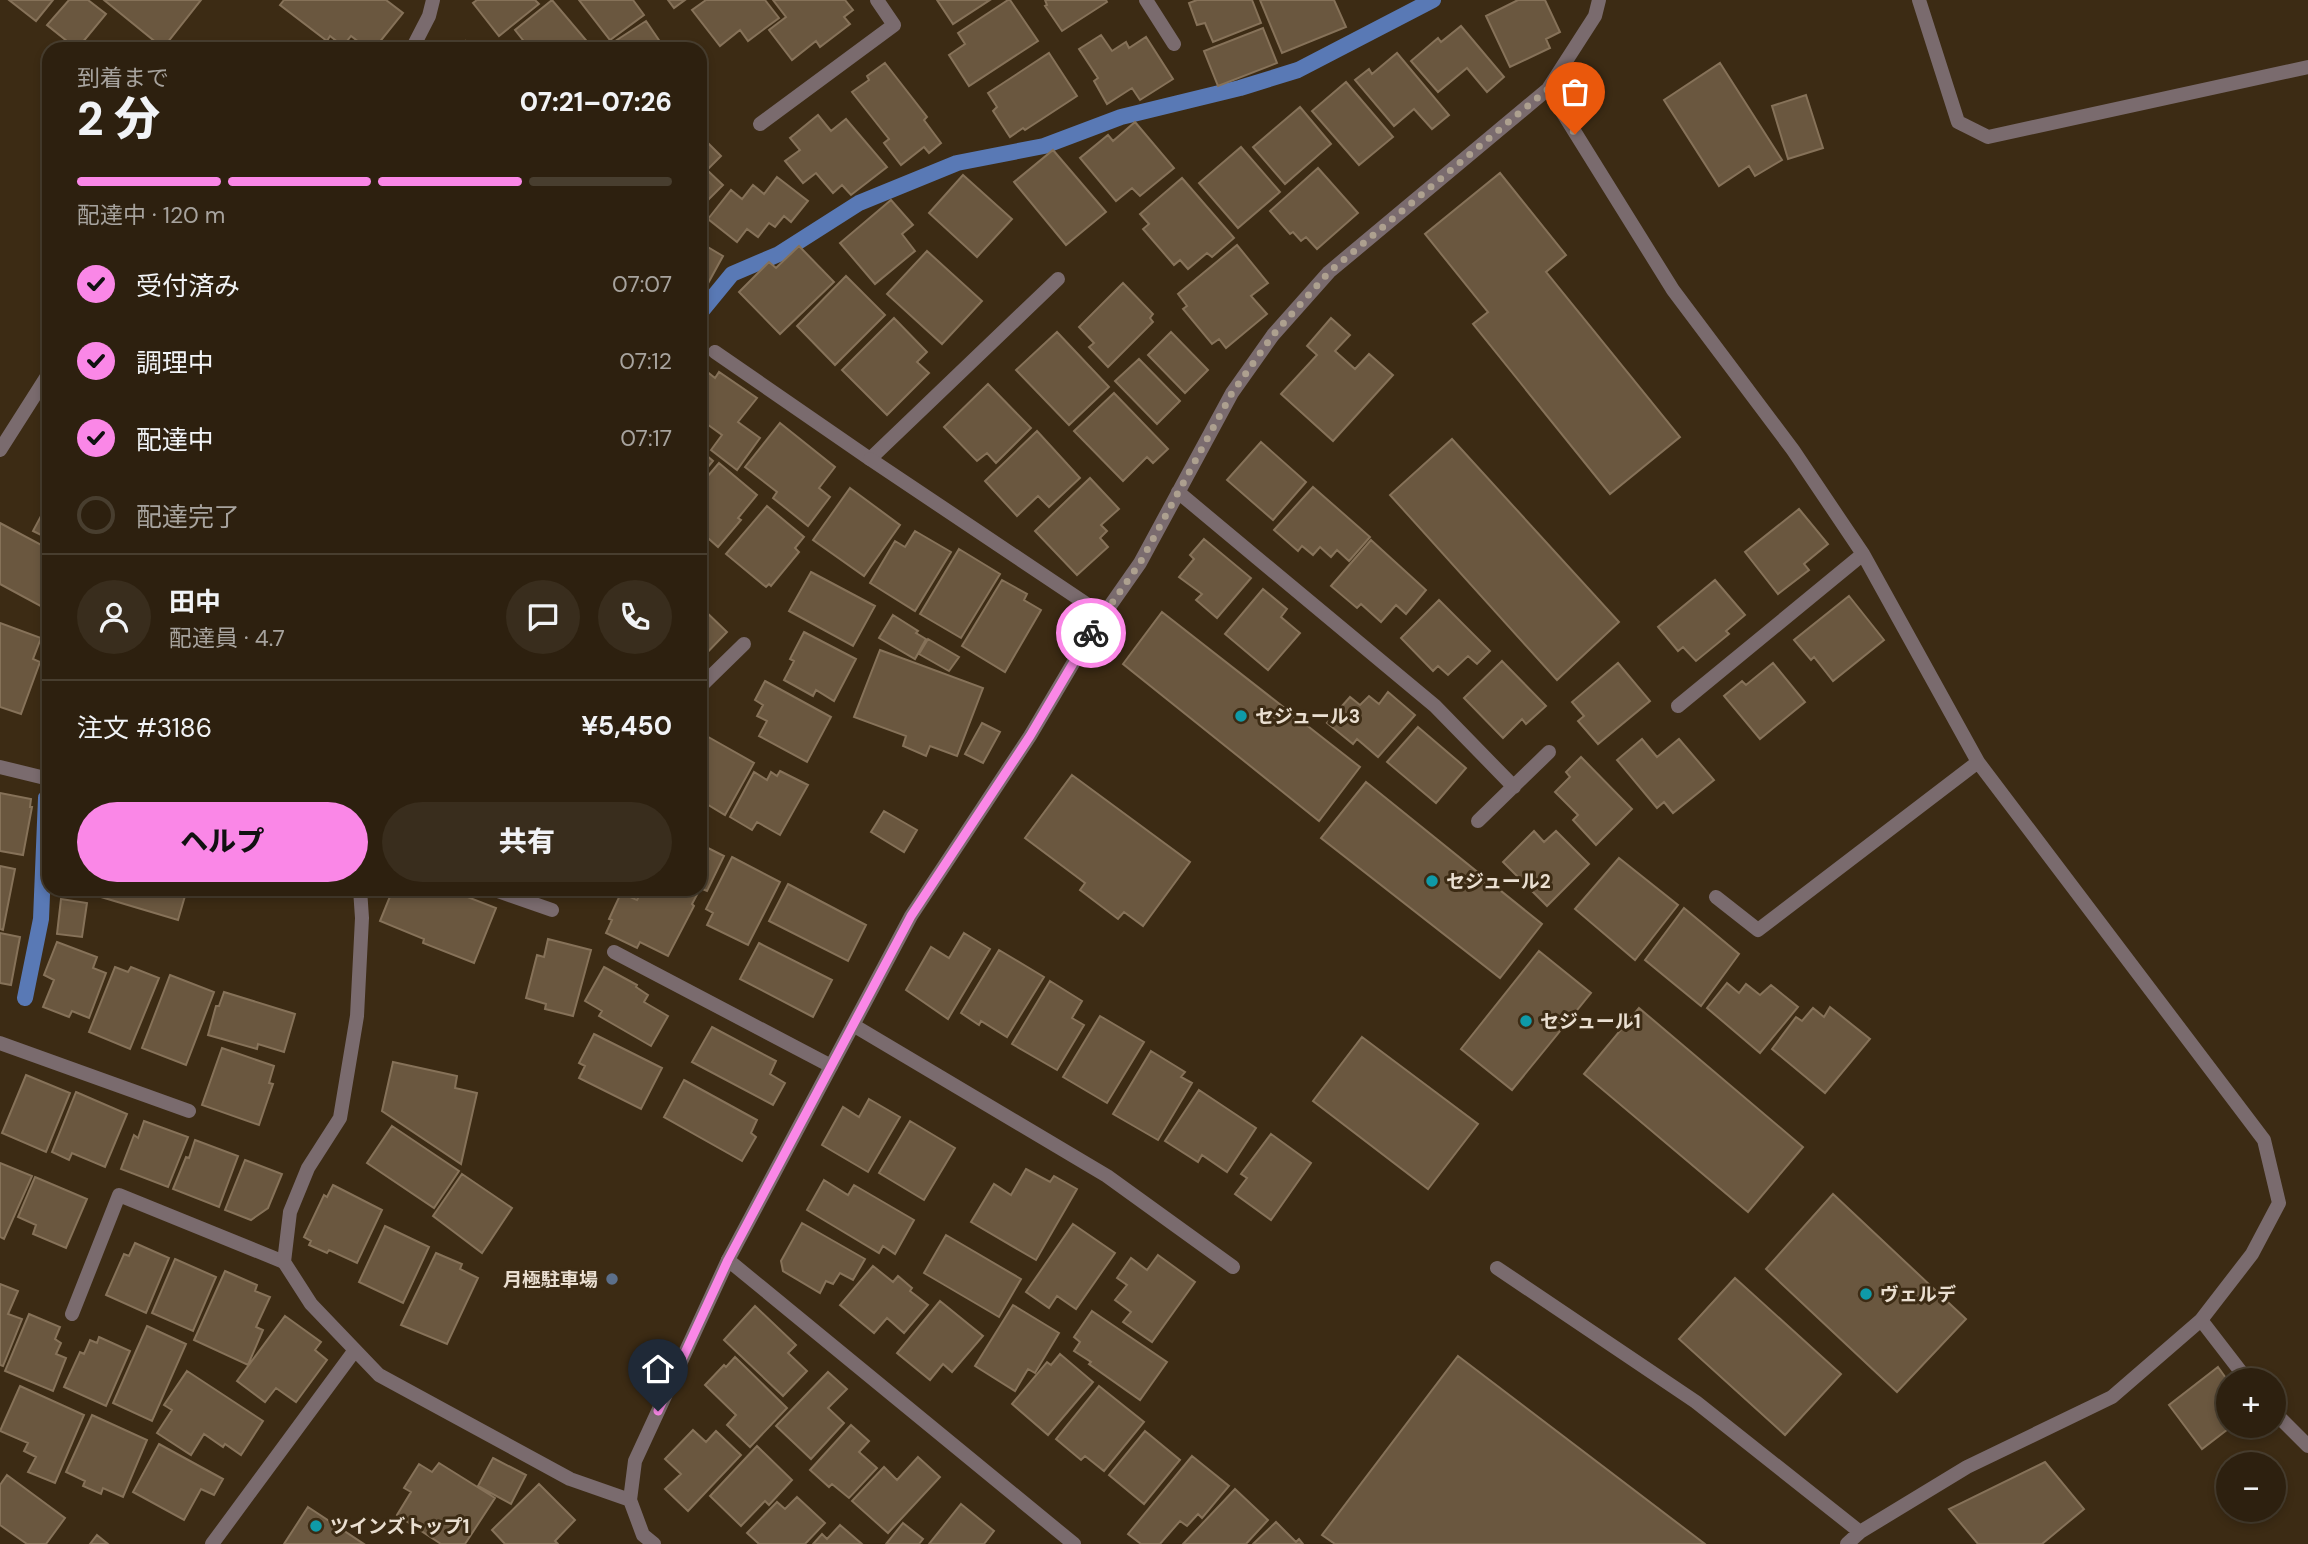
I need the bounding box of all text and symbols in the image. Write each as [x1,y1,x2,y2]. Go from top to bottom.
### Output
pin [1545,62,1605,134]
text: 到着まで [77,63,169,93]
icon: bag [1556,73,1594,111]
text: 07:21–07:26 [520,85,672,119]
text: 2 分 [77,89,160,149]
text: 配達中 · 120 m [77,200,225,230]
icon: check [77,265,115,303]
text: 受付済み [136,269,240,303]
text: 07:07 [612,269,672,299]
icon: check [77,342,115,380]
text: 調理中 [136,346,214,380]
text: 07:12 [619,346,672,376]
icon: check [77,419,115,457]
text: 配達中 [136,423,214,457]
text: 07:17 [620,423,672,453]
text: 配達完了 [136,500,240,534]
button: person [77,580,151,654]
button: chat [506,580,580,654]
button: phone [598,580,672,654]
text: 田中 [169,585,221,619]
courier [1056,598,1126,668]
icon: bike [1072,614,1110,652]
text: 配達員 · 4.7 [169,623,285,653]
place label: セジュール3 [1255,704,1360,729]
marker: セジュール3 [1233,708,1249,724]
text: ¥5,450 [581,709,672,743]
text: 注文 #3186 [77,711,212,745]
button: ヘルプ [77,802,368,882]
button: 共有 [382,802,672,882]
place label: セジュール2 [1446,869,1551,894]
marker: セジュール2 [1424,873,1440,889]
place label: セジュール1 [1540,1009,1641,1034]
marker: セジュール1 [1518,1013,1534,1029]
place label: 月極駐車場 [503,1267,598,1292]
marker: 月極駐車場 [604,1271,620,1287]
place label: ヴェルデ [1880,1282,1956,1307]
marker: ヴェルデ [1858,1286,1874,1302]
pin [628,1339,688,1411]
icon: home [639,1350,677,1388]
map controls [2216,1368,2286,1522]
button: + [2216,1368,2286,1438]
button: − [2216,1452,2286,1522]
place label: ツインズトップ1 [330,1514,470,1539]
marker: ツインズトップ1 [308,1518,324,1534]

